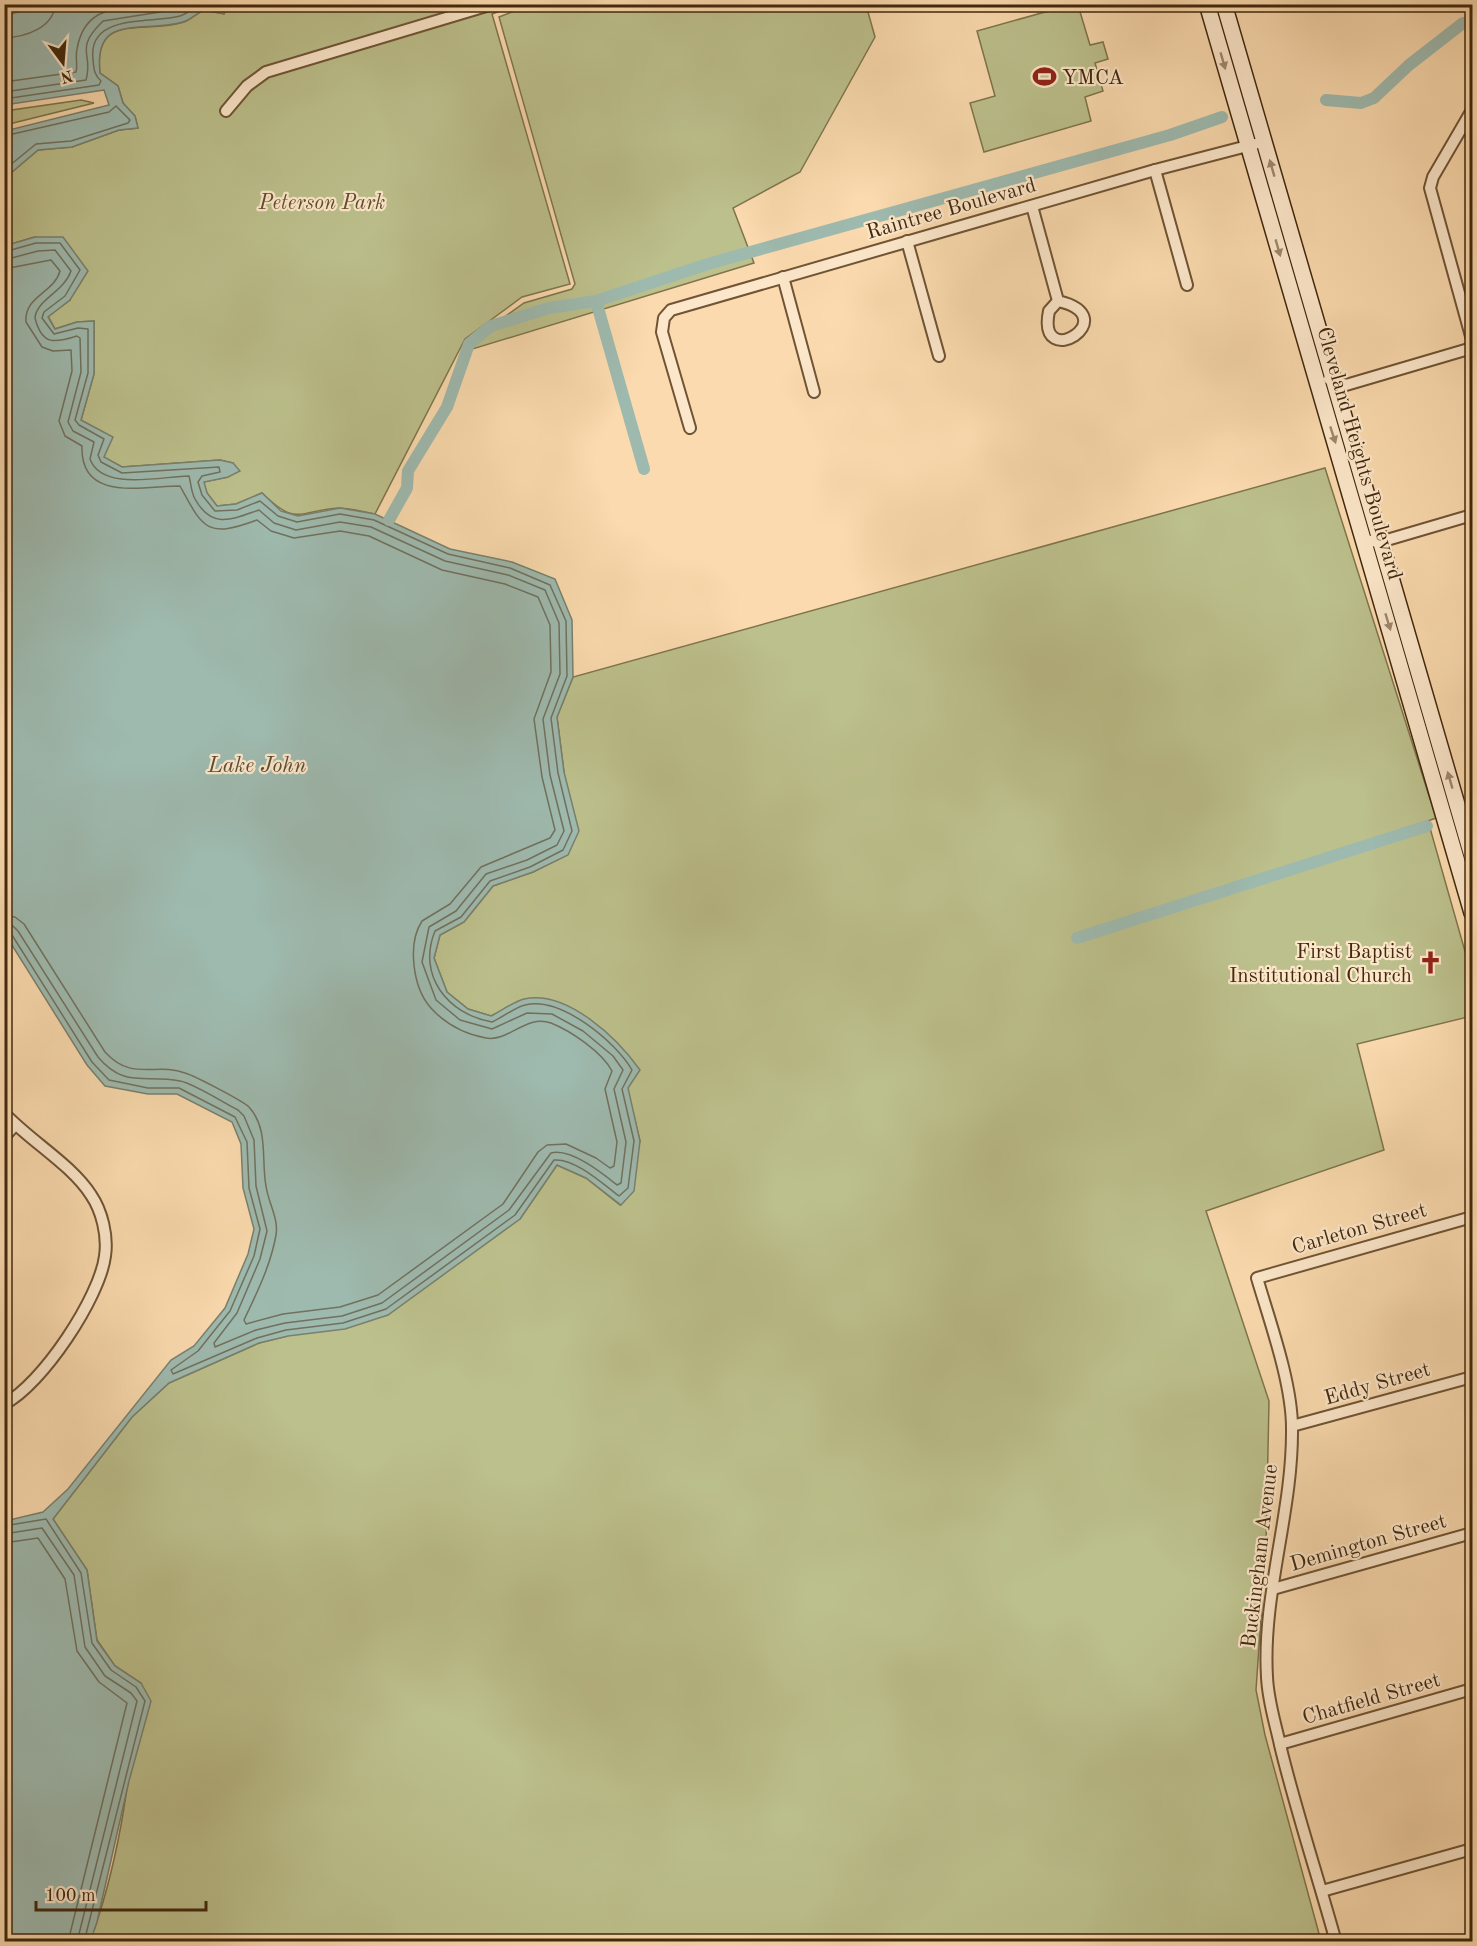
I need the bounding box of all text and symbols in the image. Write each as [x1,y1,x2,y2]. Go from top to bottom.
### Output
north arrow [33,33,93,93]
one-way arrow [1219,52,1228,70]
sports icon: YMCA [1031,64,1057,90]
text: N [58,66,75,85]
place label: YMCA [1062,68,1124,89]
one-way arrow [1267,159,1276,177]
street label: Raintree Boulevard [864,175,1039,244]
park label: Peterson Park [258,193,385,214]
one-way arrow [1274,239,1283,257]
street label: Cleveland Heights Boulevard [1312,324,1405,582]
one-way arrow [1328,426,1338,444]
one-way arrow [1384,613,1393,631]
water label: Lake John [207,755,307,777]
one-way arrow [1445,771,1454,789]
place label: First Baptist Institutional Church [1229,942,1412,987]
church icon: First Baptist Institutional Church [1417,950,1443,976]
street label: Carleton Street [1290,1200,1429,1259]
street label: Eddy Street [1322,1359,1433,1410]
street label: Buckingham Avenue [1239,1463,1282,1649]
street label: Demington Street [1288,1511,1449,1576]
street label: Chatfield Street [1300,1670,1443,1729]
scale bar [36,1874,206,1912]
text: 100 m [45,1887,96,1905]

